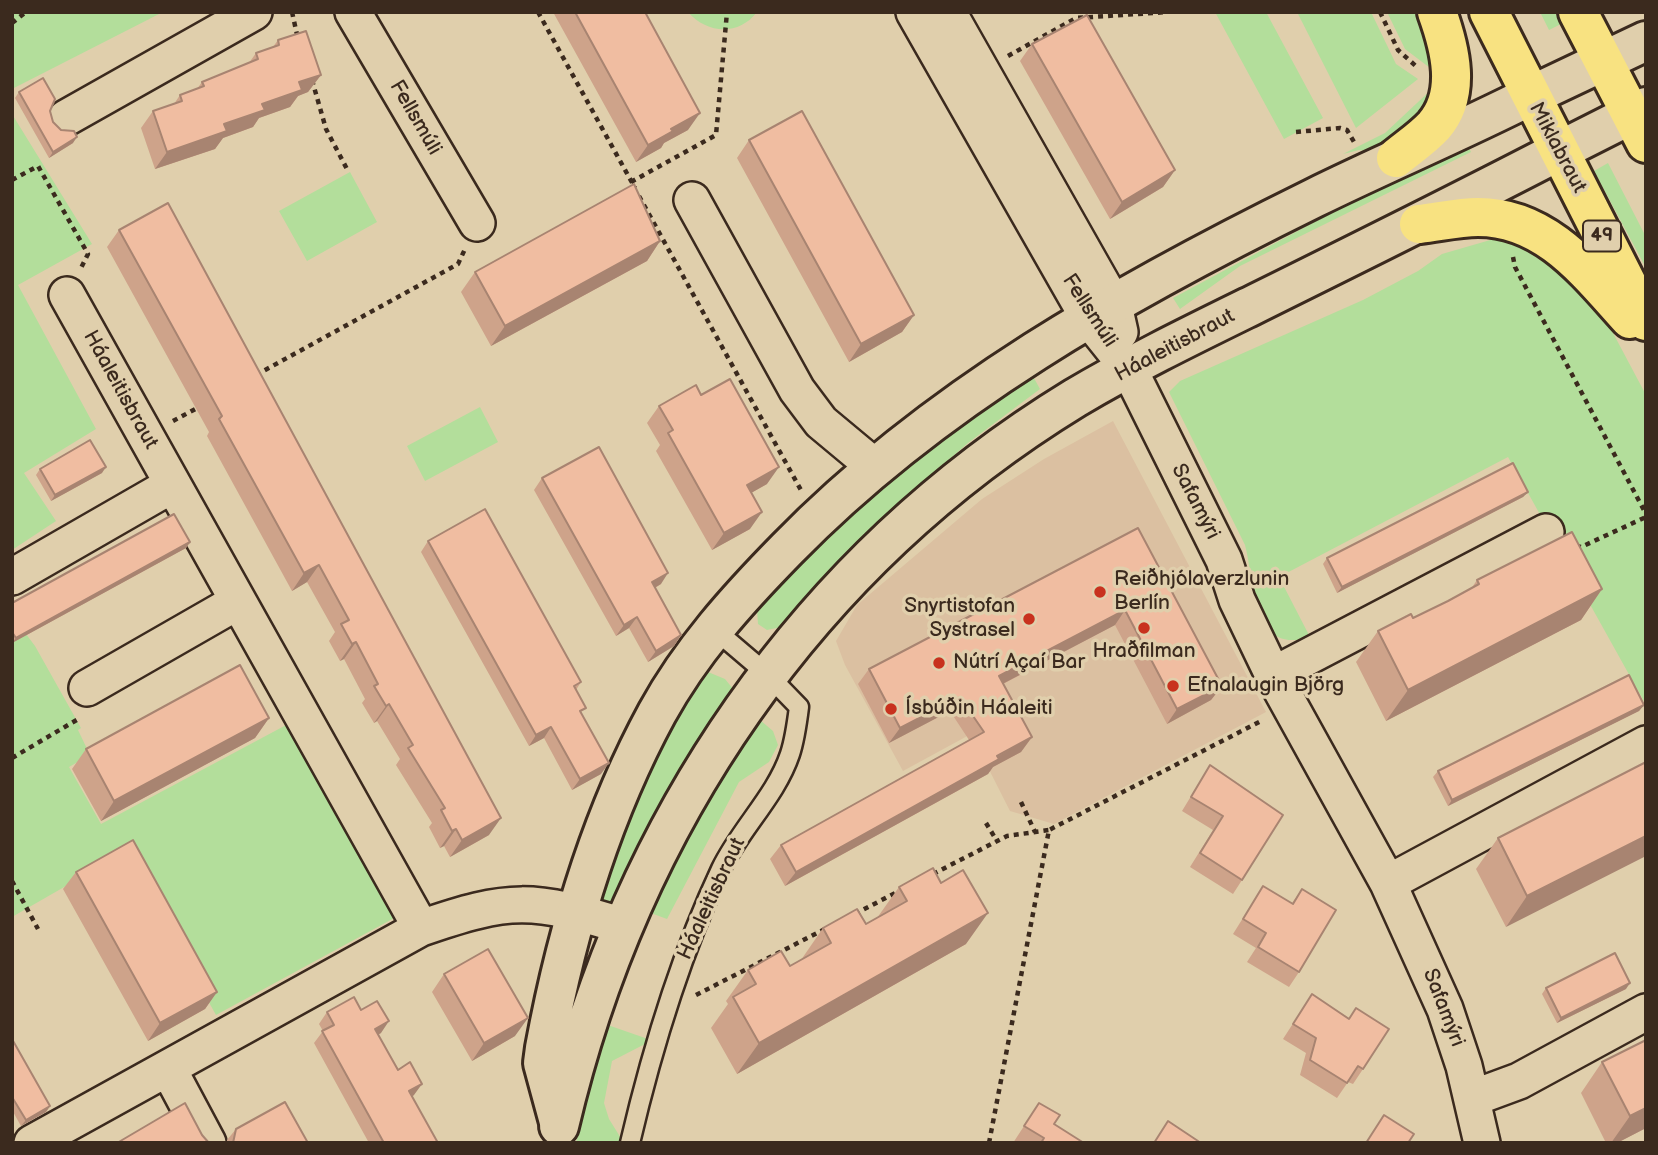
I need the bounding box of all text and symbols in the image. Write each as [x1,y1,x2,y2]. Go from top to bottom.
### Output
street label: Fellsmúli [383,76,447,160]
street label: Miklabraut [1523,98,1591,198]
road number: 49 [1583,220,1621,252]
street label: Fellsmúli [1056,270,1122,352]
street label: Háaleitisbraut [1111,304,1239,388]
street label: Háaleitisbraut [77,326,163,454]
street label: Safamýri [1165,460,1225,544]
place label: Reiðhjólaverzlunin Berlín [1114,567,1289,617]
marker: Reiðhjólaverzlunin Berlín [1092,584,1108,600]
place label: Snyrtistofan Systrasel [904,594,1015,644]
marker: Snyrtistofan Systrasel [1021,611,1037,627]
marker: Hraðfilman [1136,620,1152,636]
place label: Hraðfilman [1092,639,1196,665]
place label: Nútrí Açaí Bar [953,650,1085,676]
marker: Nútrí Açaí Bar [931,655,947,671]
place label: Efnalaugin Björg [1187,673,1344,699]
marker: Efnalaugin Björg [1165,678,1181,694]
place label: Ísbúðin Háaleiti [905,696,1053,722]
marker: Ísbúðin Háaleiti [883,701,899,717]
street label: Háaleitisbraut [673,834,751,964]
street label: Safamýri [1417,965,1469,1051]

